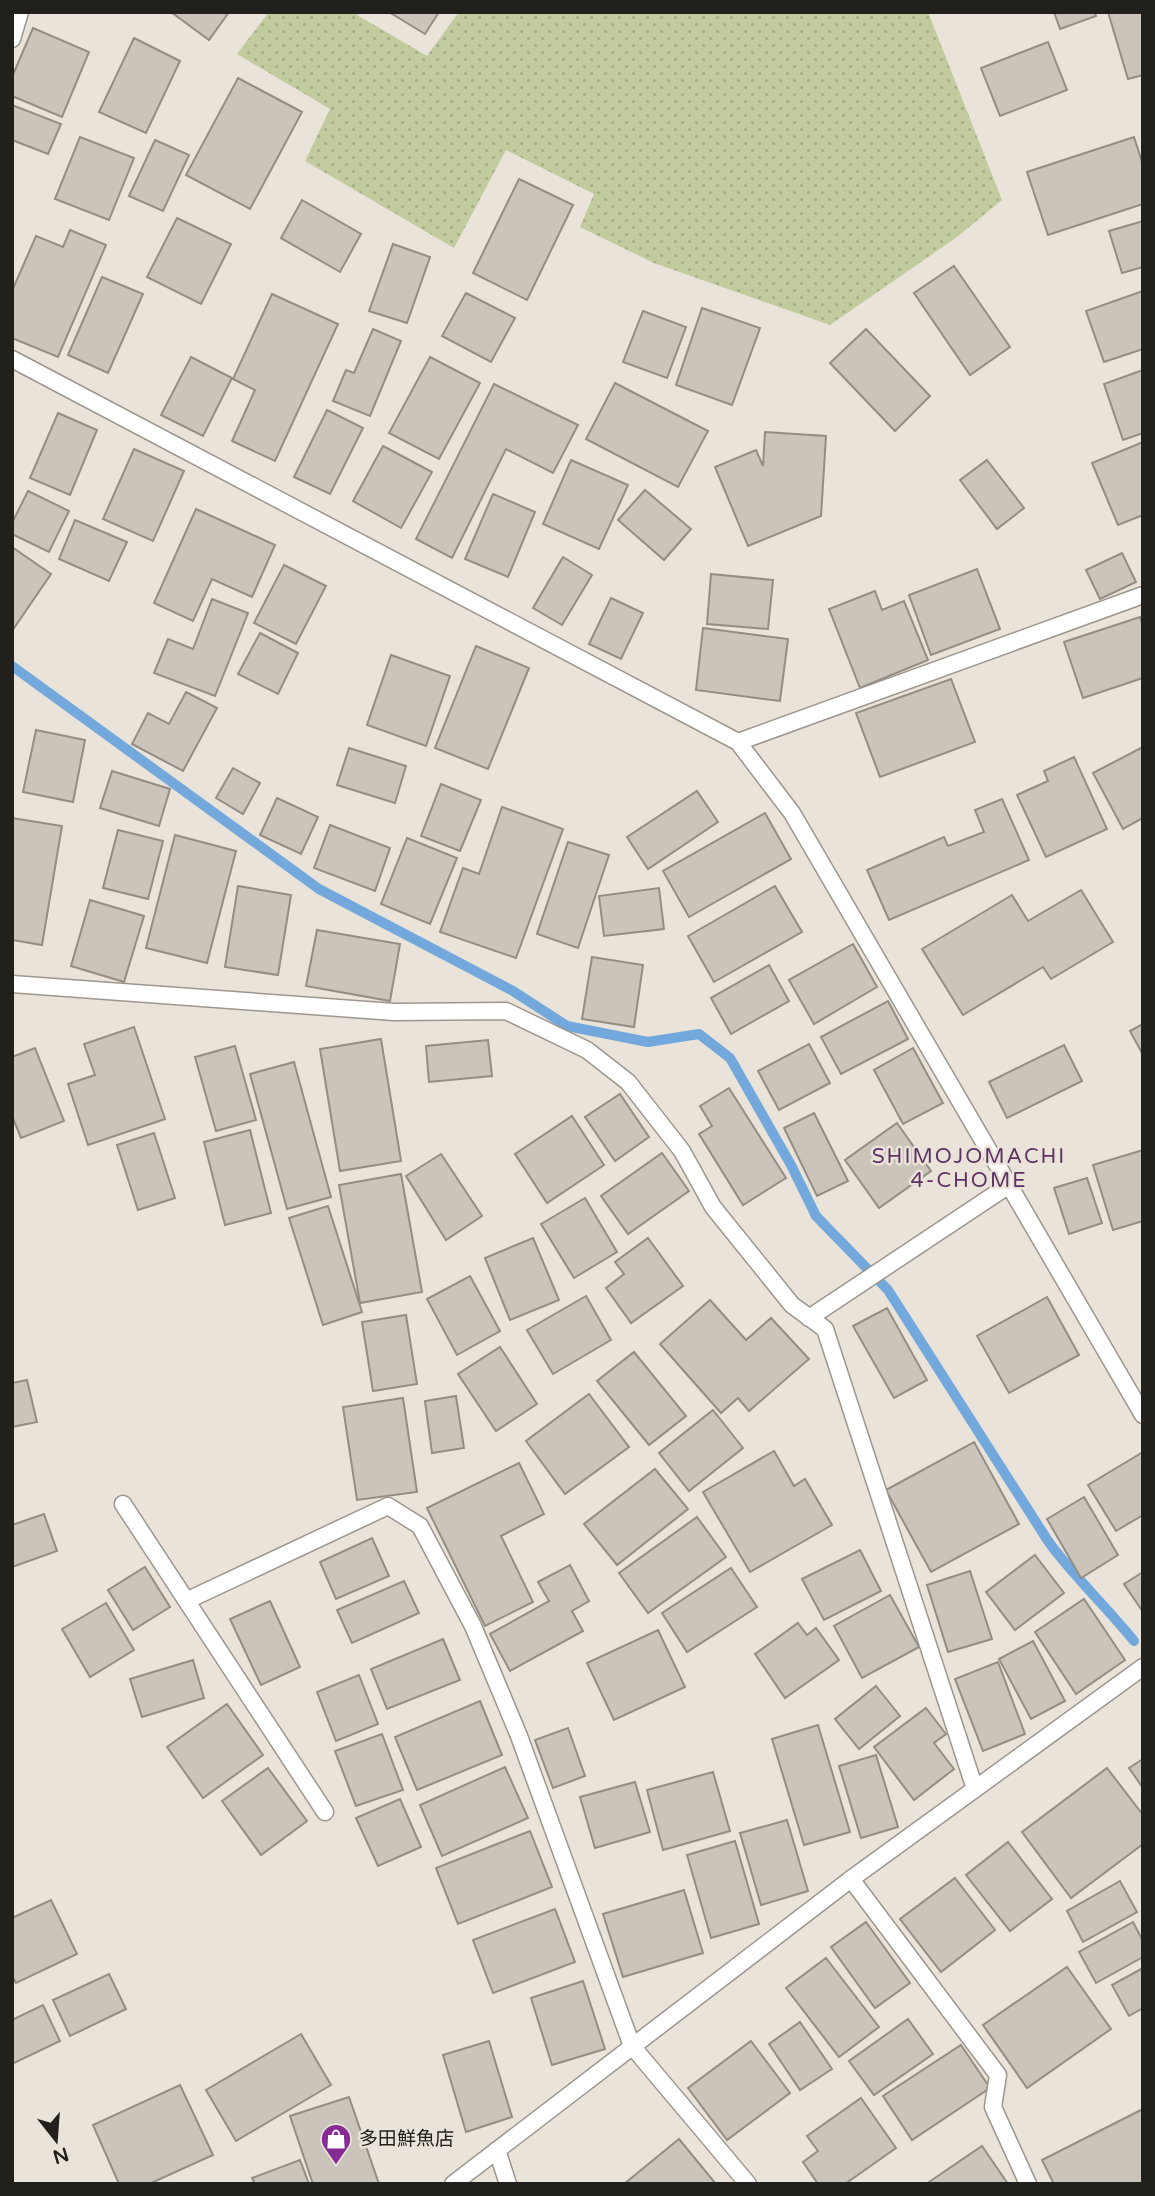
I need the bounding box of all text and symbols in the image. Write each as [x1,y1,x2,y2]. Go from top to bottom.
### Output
district label: SHIMOJOMACHI 4-CHOME [872,1144,1066,1193]
north arrow [21,2105,91,2175]
shop icon: 多田鮮魚店 [319,2122,353,2166]
place label: 多田鮮魚店 [359,2128,454,2150]
text: N [50,2143,71,2168]

